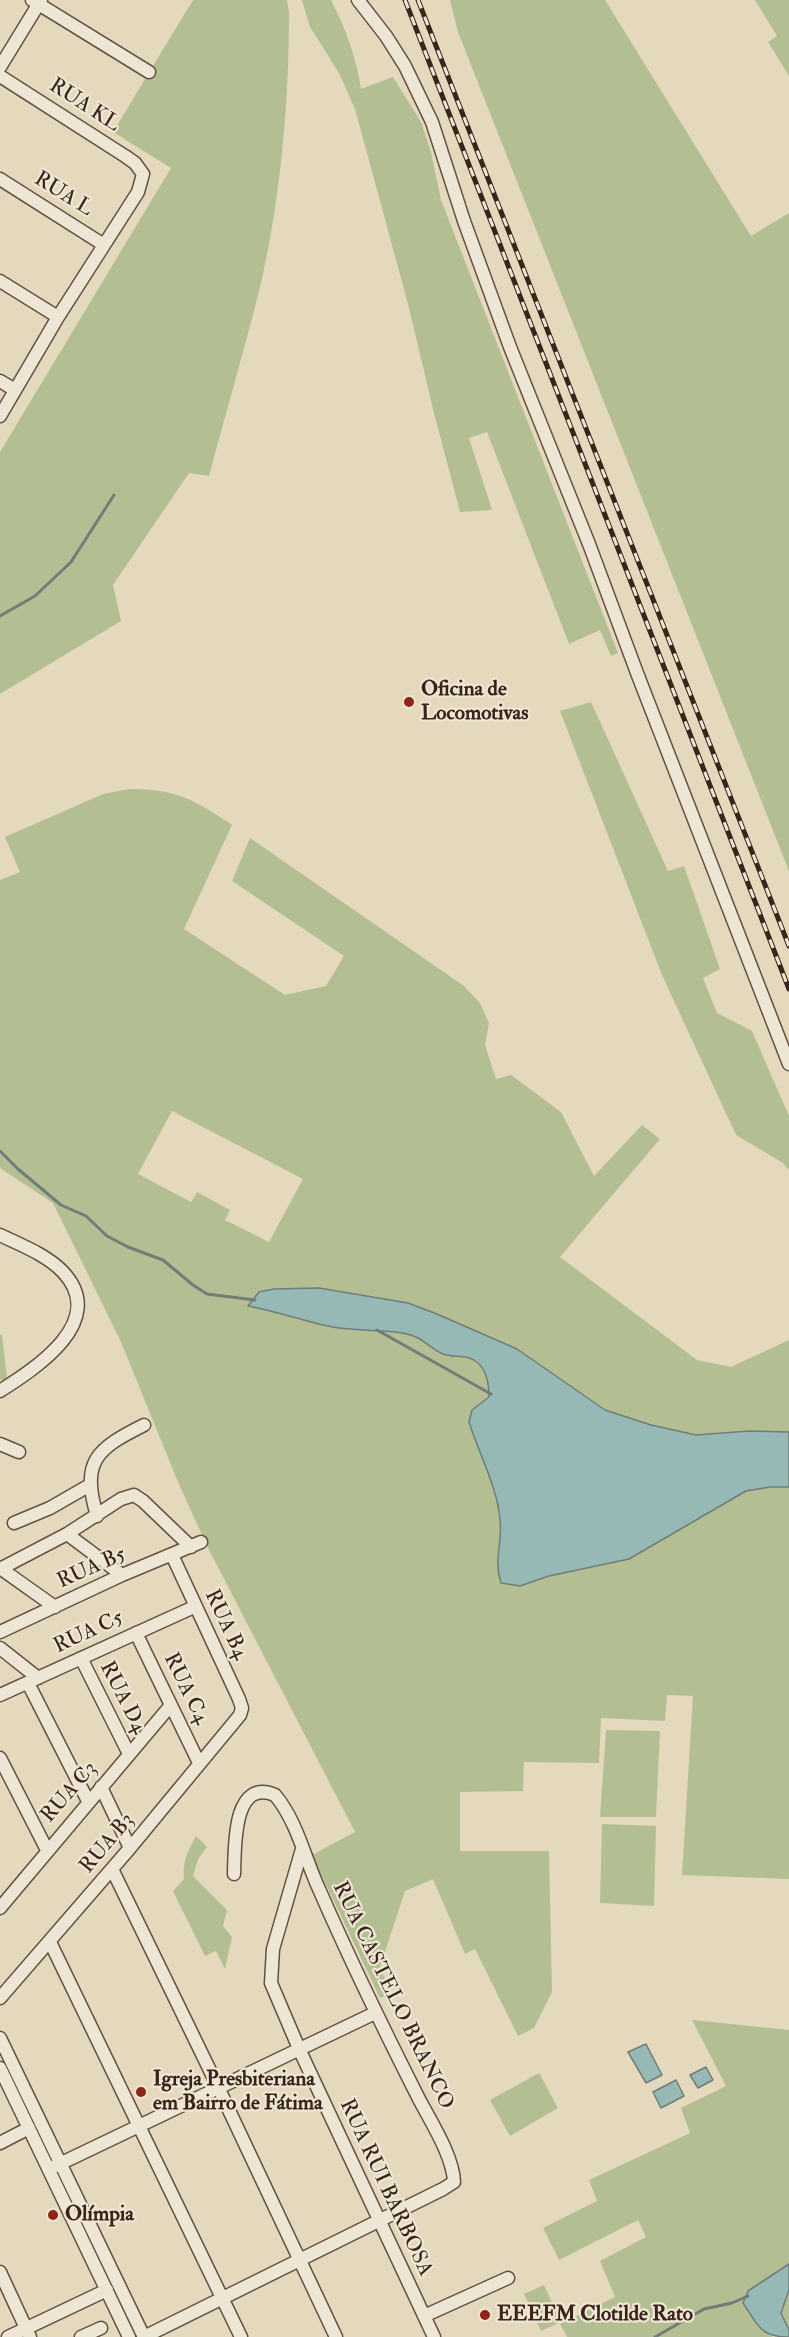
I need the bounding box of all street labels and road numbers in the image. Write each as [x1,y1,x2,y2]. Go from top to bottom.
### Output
street label: RUA KL [44,74,124,138]
street label: RUA L [29,167,97,223]
street label: RUA B5 [54,1543,130,1595]
street label: RUA B4 [198,1586,252,1664]
street label: RUA C5 [50,1606,128,1660]
street label: RUA C4 [157,1649,213,1729]
street label: RUA D4 [93,1658,151,1738]
street label: RUA C3 [37,1757,103,1829]
street label: RUA B3 [76,1809,140,1879]
street label: RUA CASTELO BRANCO [326,1878,458,2114]
street label: RUA RUI BARBOSA [333,2096,437,2280]

